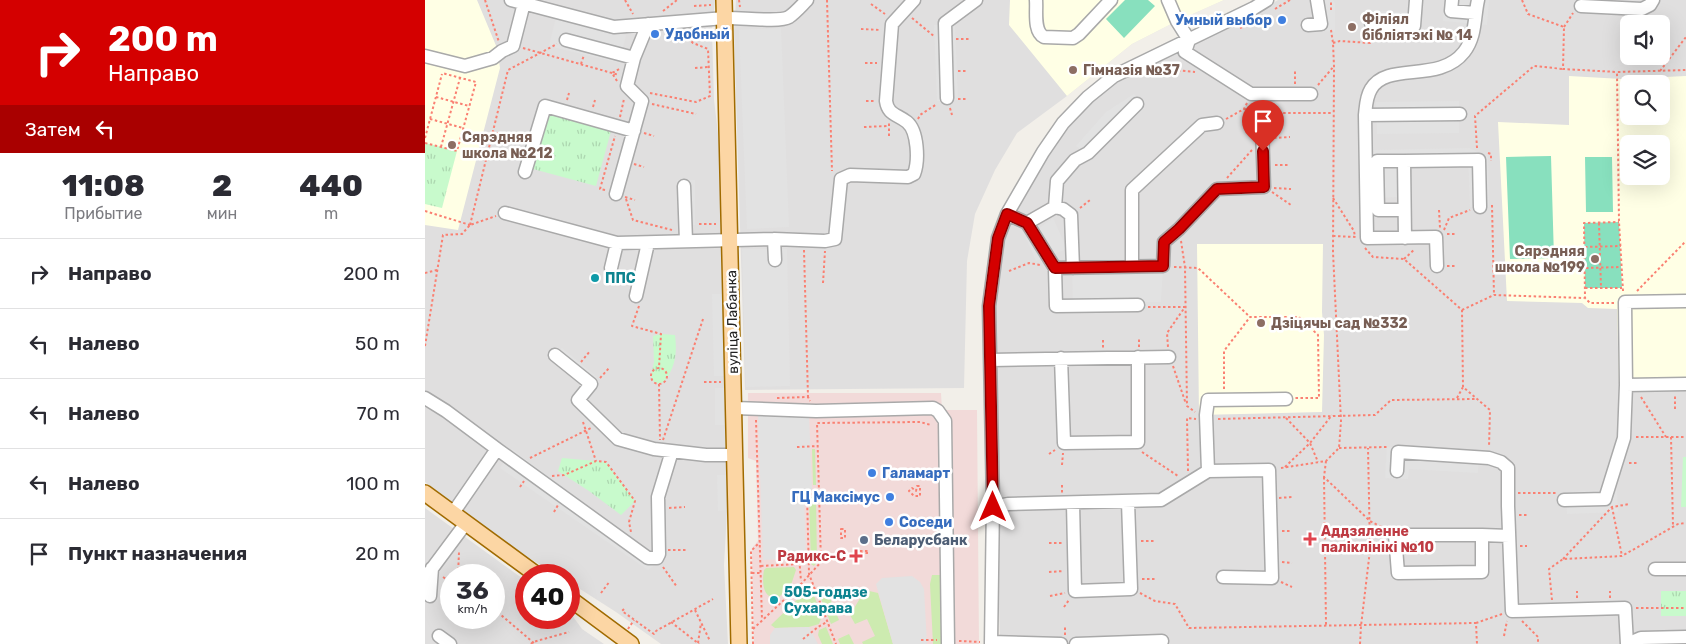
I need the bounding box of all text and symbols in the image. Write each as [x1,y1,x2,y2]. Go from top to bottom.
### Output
place label: Філіял бібліятэкі № 14 [1362,11,1473,44]
place label: Умный выбор [1175,12,1272,29]
marker: Умный выбор [1276,14,1288,26]
map controls [1620,15,1670,185]
button: sound [1620,15,1670,65]
text: 200 m [108,18,218,60]
icon: right [25,20,90,85]
marker: Філіял бібліятэкі № 14 [1346,21,1358,33]
place label: Удобный [665,26,730,43]
marker: Удобный [649,28,661,40]
text: Направо [108,60,199,87]
place label: Гімназія №37 [1083,62,1180,79]
marker: Гімназія №37 [1067,64,1079,76]
button: search [1620,75,1670,125]
pin [1242,100,1284,151]
icon: arrive [1249,107,1277,135]
icon: left [91,115,119,143]
text: Затем [25,118,81,141]
place label: Сярэдняя школа №212 [462,129,553,162]
button: layers [1620,135,1670,185]
marker: Сярэдняя школа №212 [446,139,458,151]
text: 11:08 [62,168,145,204]
text: 2 [212,168,232,204]
text: 440 [299,168,363,204]
text: Прибытие [64,204,143,223]
text: мин [207,204,237,223]
text: m [324,204,338,223]
place label: Сярэдняя школа №199 [1495,243,1585,276]
marker: Сярэдняя школа №199 [1589,253,1601,265]
icon: right [25,260,53,288]
text: Направо [68,262,152,285]
text: 200 m [343,262,400,285]
place label: ППС [605,270,636,287]
street label: вуліца Лабанка [723,270,742,374]
marker: ППС [589,272,601,284]
place label: Дзіцячы сад №332 [1271,315,1408,332]
marker: Дзіцячы сад №332 [1255,317,1267,329]
icon: left [25,330,53,358]
text: Налево [68,332,140,355]
text: 50 m [355,332,400,355]
icon: left [25,400,53,428]
text: Налево [68,402,140,425]
text: 70 m [357,402,400,425]
place label: Галамарт [882,465,950,482]
marker: Галамарт [866,467,878,479]
icon: left [25,470,53,498]
text: Налево [68,472,140,495]
text: 100 m [346,472,400,495]
position arrow [966,480,1018,532]
place label: ГЦ Максімус [791,489,880,506]
marker: ГЦ Максімус [884,491,896,503]
place label: Соседи [899,514,952,531]
marker: Соседи [883,516,895,528]
place label: Аддзяленне паліклінікі №10 [1321,523,1434,556]
place label: Беларусбанк [874,532,968,549]
marker: Аддзяленне паліклінікі №10 [1303,532,1317,546]
marker: Беларусбанк [858,534,870,546]
icon: arrive [25,540,53,568]
text: Пункт назначения [68,542,247,565]
text: 20 m [355,542,400,565]
place label: Радикс-С [777,548,846,565]
marker: Радикс-С [850,550,862,562]
speed limit sign: 40 [515,564,580,629]
text: 36 [456,576,489,605]
place label: 505-годдзе Сухарава [784,584,868,617]
marker: 505-годдзе Сухарава [768,594,780,606]
text: km/h [458,602,487,616]

